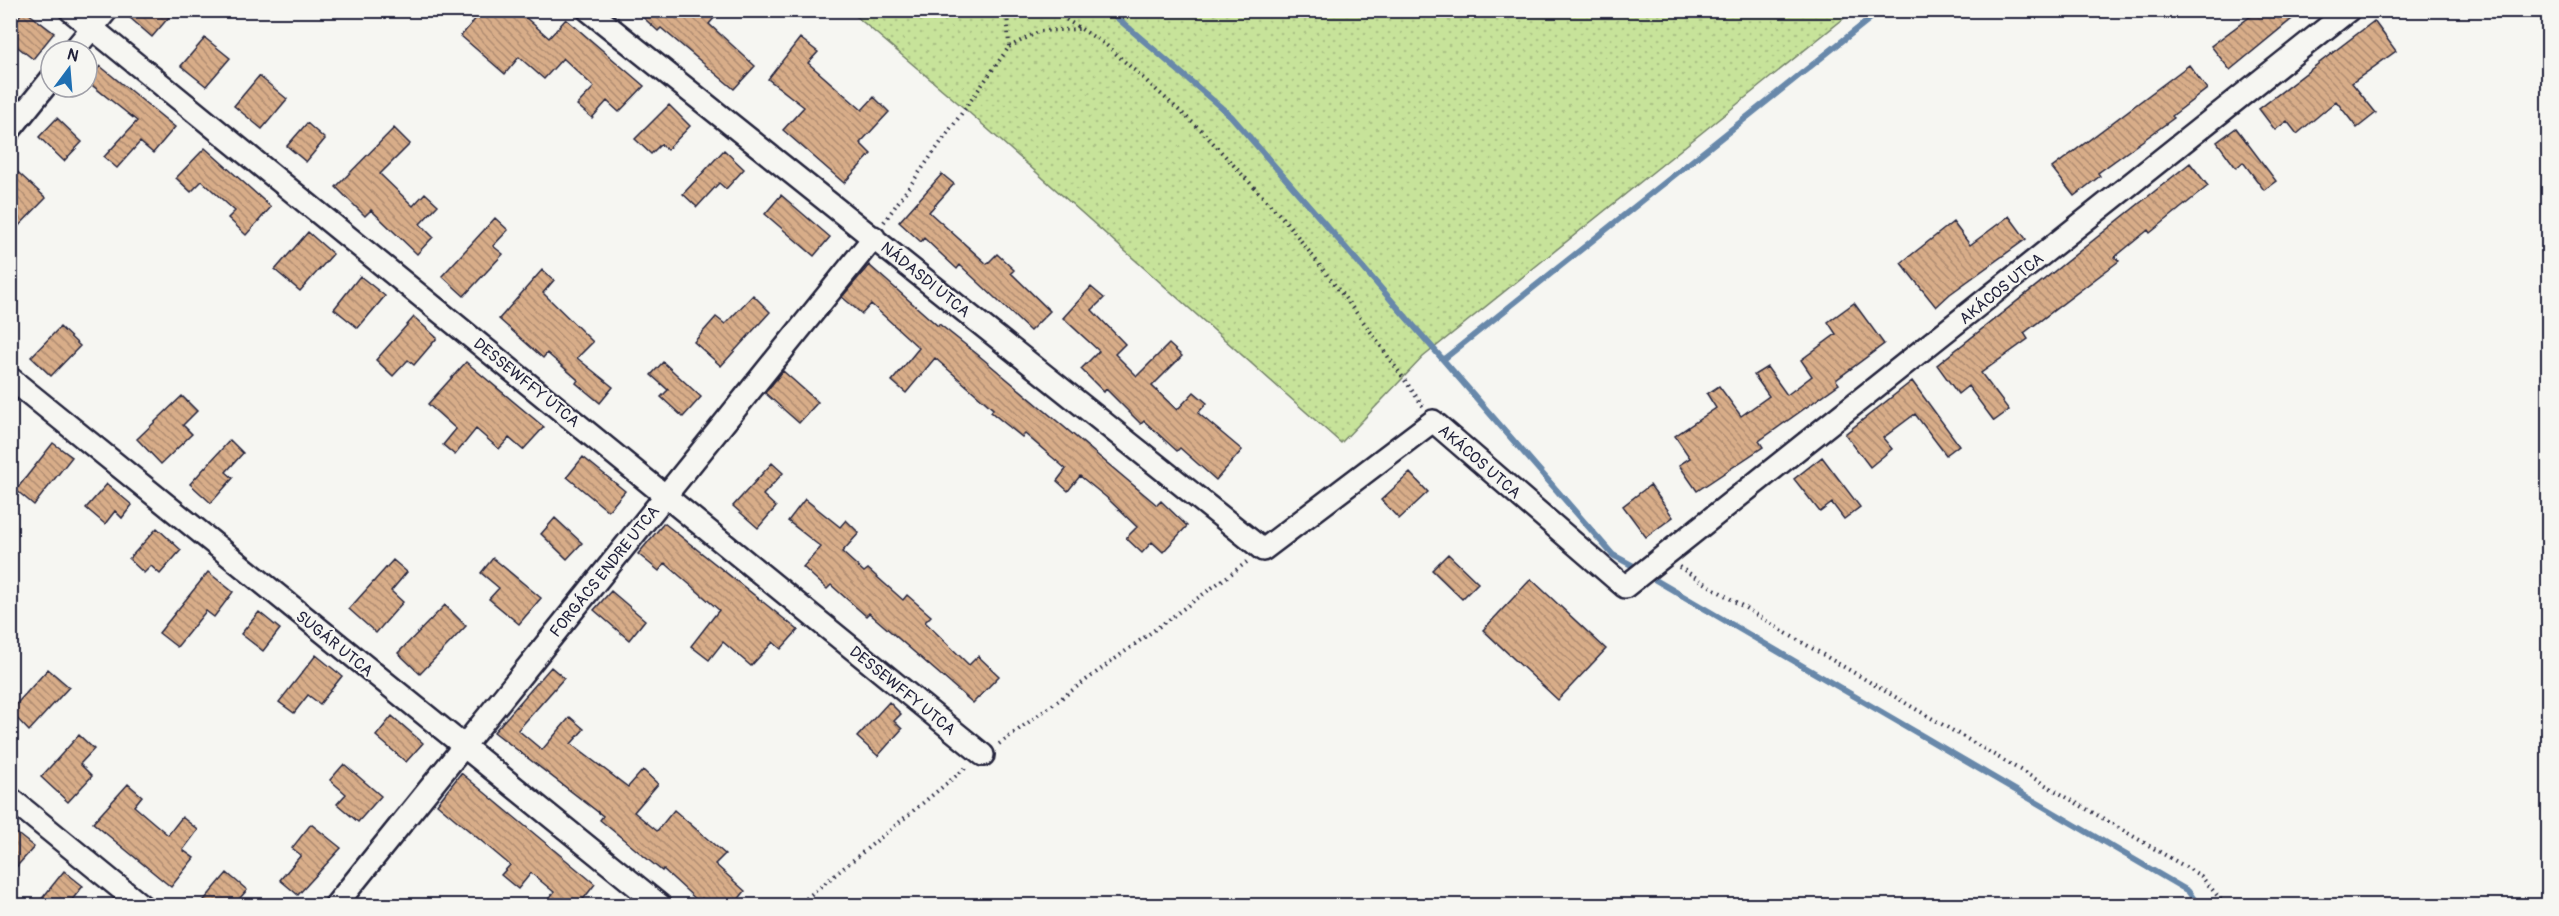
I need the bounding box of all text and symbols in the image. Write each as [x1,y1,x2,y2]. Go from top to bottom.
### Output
north arrow [39,39,99,99]
text: N [65,44,81,67]
street label: NÁDASDI UTCA [877,238,974,322]
street label: AKÁCOS UTCA [1955,249,2048,329]
street label: DESSEWFFY UTCA [469,334,583,432]
street label: AKÁCOS UTCA [1434,421,1525,503]
street label: FORGÁCS ENDRE UTCA [546,502,664,641]
street label: SUGÁR UTCA [292,607,377,681]
street label: DESSEWFFY UTCA [845,642,959,740]

